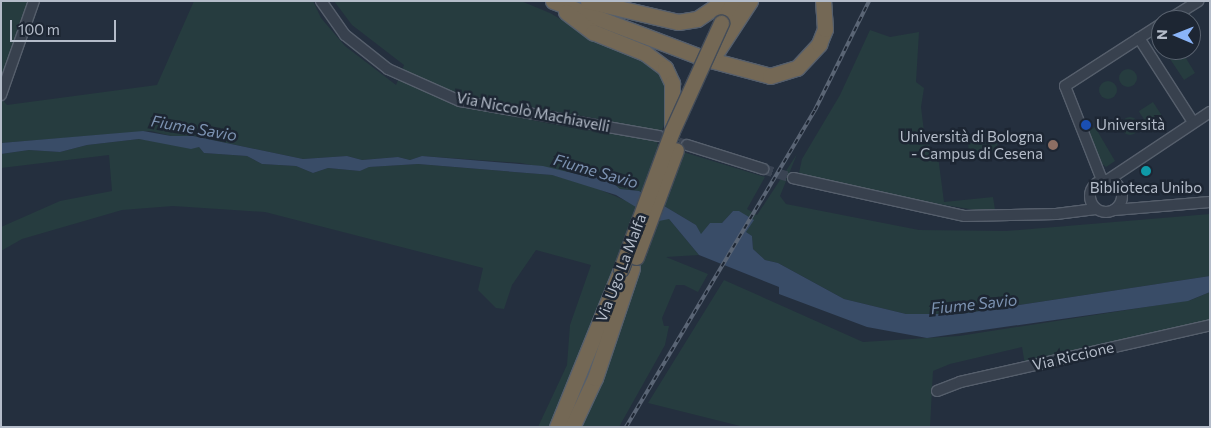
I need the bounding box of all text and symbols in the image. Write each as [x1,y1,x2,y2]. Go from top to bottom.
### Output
scale bar [12,10,119,42]
north arrow [1151,10,1201,60]
text: 100 m [18,20,60,38]
text: N [1153,29,1170,40]
street label: Via Niccolò Machiavelli [455,88,611,136]
water label: Fiume Savio [150,111,238,145]
place label: Università [1096,116,1165,134]
marker: Università [1080,119,1092,131]
place label: Università di Bologna - Campus di Cesena [900,127,1043,162]
marker: Università di Bologna - Campus di Cesena [1047,139,1059,151]
water label: Fiume Savio [552,150,640,192]
marker: Biblioteca Unibo [1140,165,1152,177]
place label: Biblioteca Unibo [1090,179,1202,197]
street label: Via Ugo La Malfa [592,211,650,325]
water label: Fiume Savio [930,290,1018,318]
street label: Via Riccione [1031,338,1115,374]

